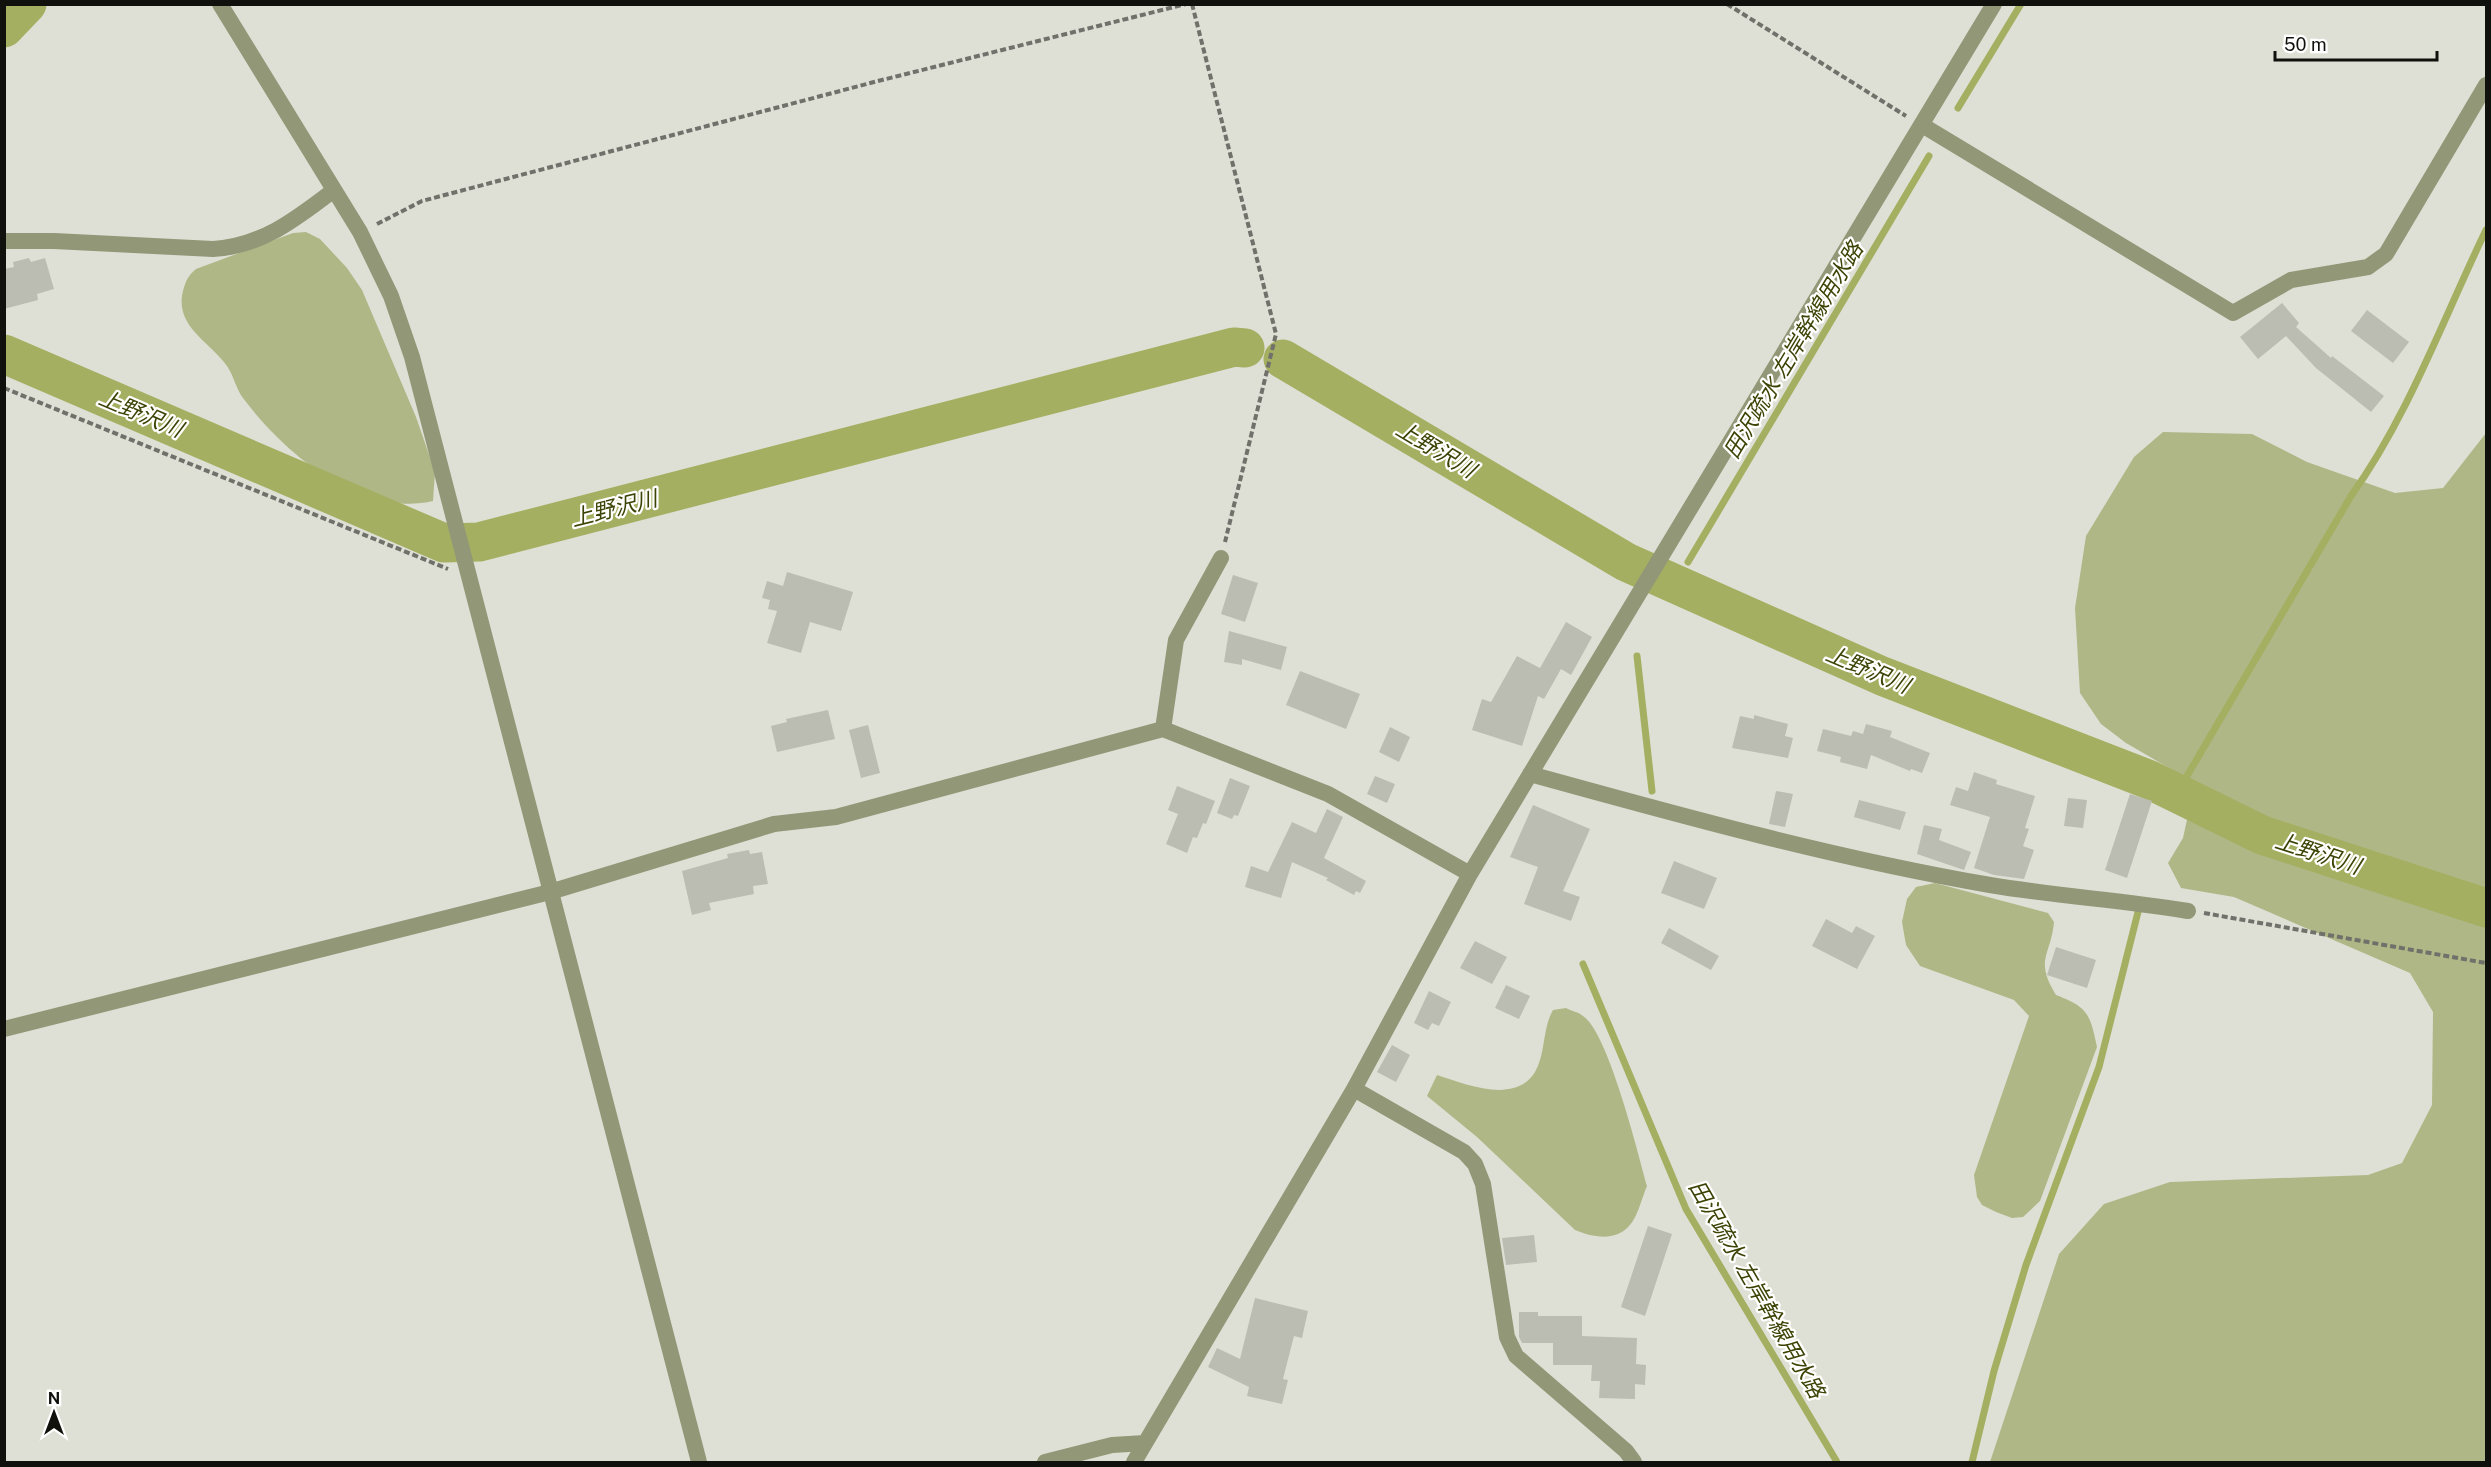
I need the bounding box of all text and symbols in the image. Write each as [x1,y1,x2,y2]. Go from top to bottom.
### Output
scale bar [2275,24,2437,62]
text: 50 m [2284,34,2327,55]
water label: 田沢疏水 左岸幹線用水路 [1718,236,1869,463]
water label: 上野沢川 [95,384,188,443]
water label: 上野沢川 [1392,415,1482,484]
water label: 上野沢川 [568,484,662,531]
water label: 上野沢川 [1822,640,1915,699]
water label: 上野沢川 [2272,827,2366,880]
water label: 田沢疏水 左岸幹線用水路 [1684,1175,1831,1404]
north arrow [24,1383,84,1443]
text: N [48,1389,60,1408]

